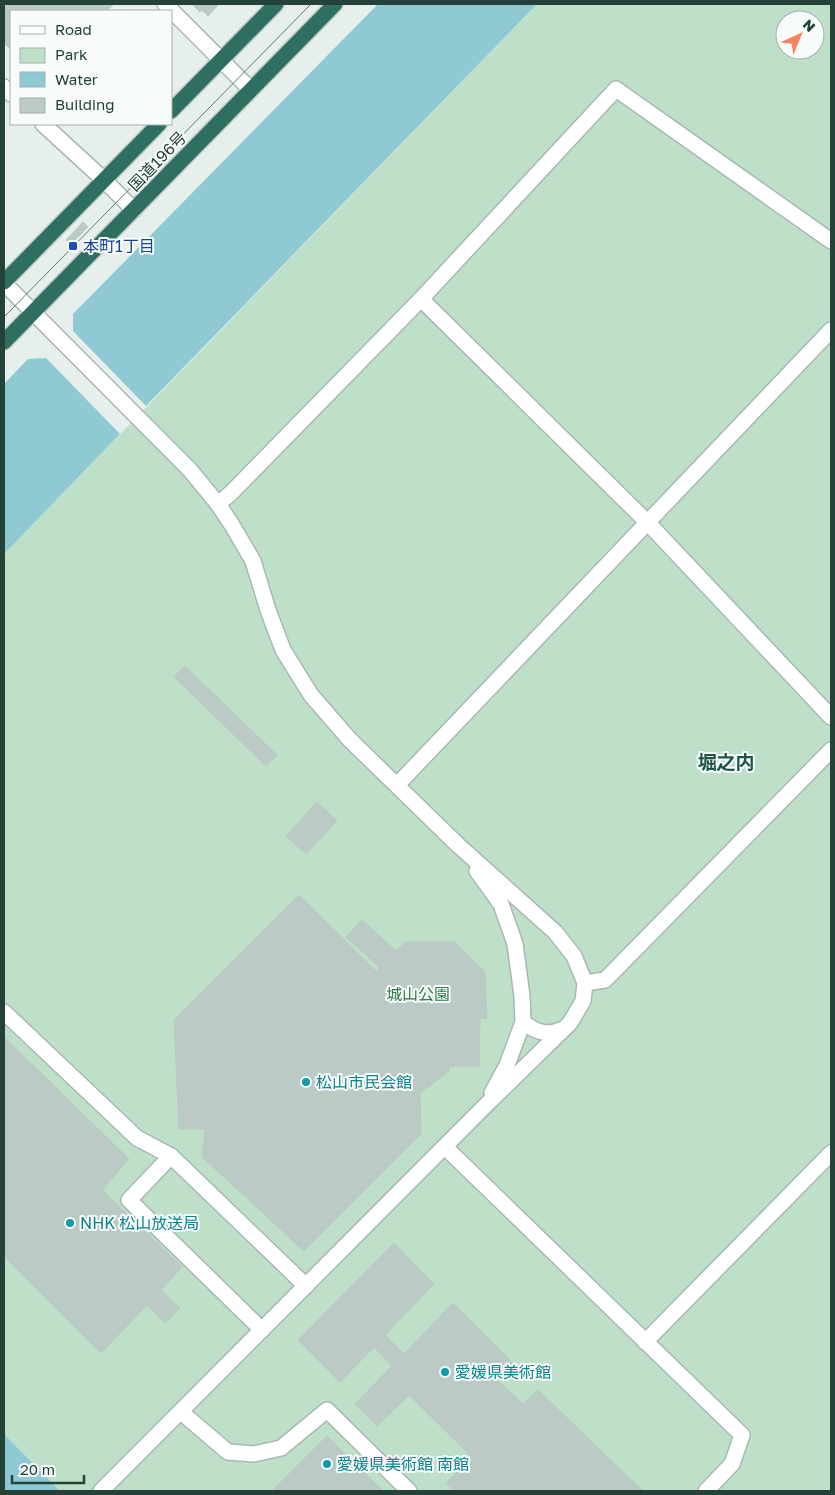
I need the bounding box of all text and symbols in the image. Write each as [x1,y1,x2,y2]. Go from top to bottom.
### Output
legend [10,10,172,125]
north arrow [775,10,825,60]
text: N [800,15,819,35]
text: Road [55,20,92,38]
text: Park [55,45,88,63]
text: Water [55,70,98,88]
text: Building [55,95,115,113]
street label: 国道196号 [124,127,190,195]
place label: 本町1丁目 [83,236,155,256]
marker: 本町1丁目 [67,240,79,252]
district label: 堀之内 [697,750,755,773]
park label: 城山公園 [386,984,450,1004]
place label: 松山市民会館 [316,1072,412,1092]
marker: 松山市民会館 [300,1076,312,1088]
place label: NHK 松山放送局 [80,1213,199,1233]
marker: NHK 松山放送局 [64,1217,76,1229]
place label: 愛媛県美術館 [455,1362,551,1382]
marker: 愛媛県美術館 [439,1366,451,1378]
scale bar [12,1452,85,1484]
place label: 愛媛県美術館 南館 [337,1454,469,1474]
marker: 愛媛県美術館 南館 [321,1458,333,1470]
text: 20 m [20,1460,55,1478]

